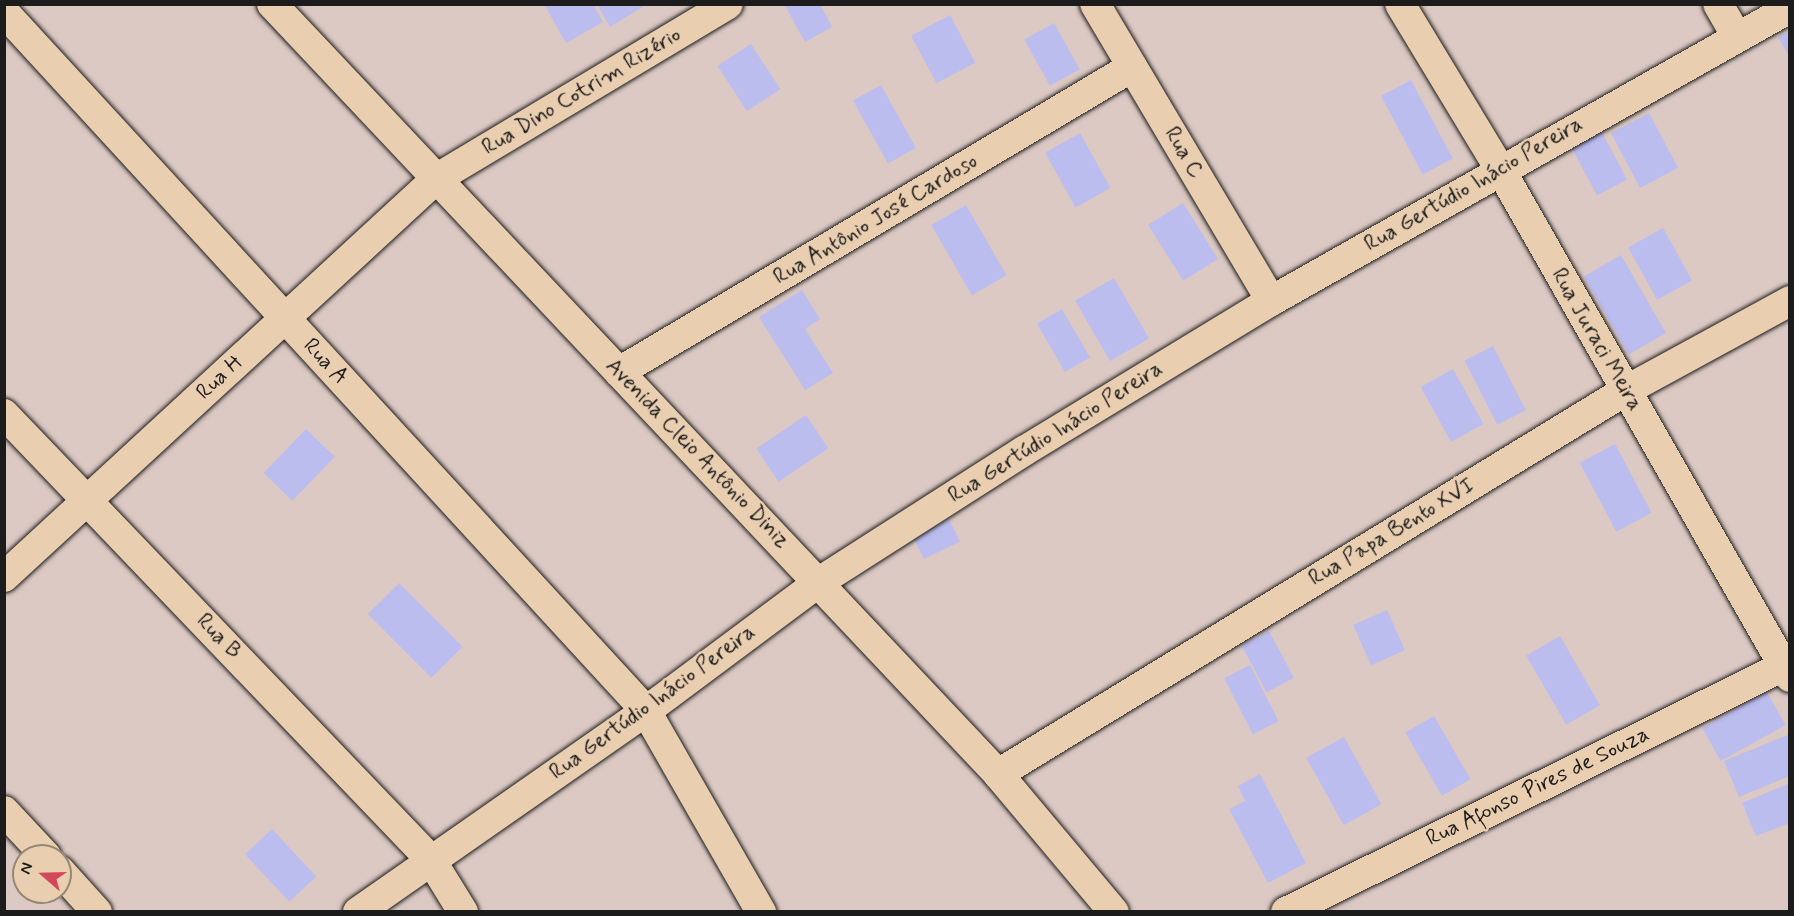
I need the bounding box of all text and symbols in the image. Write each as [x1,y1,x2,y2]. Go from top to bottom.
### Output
street label: Rua Dino Cotrim Rizério [481,24,683,160]
street label: Rua Gertúdio Inácio Pereira [1358,110,1590,260]
street label: Rua C [1157,123,1209,183]
street label: Rua Antônio José Cardoso [769,148,983,292]
street label: Rua Juraci Meira [1545,266,1647,414]
street label: Rua A [297,333,353,391]
street label: Rua H [191,350,249,406]
street label: Avenida Cleio Antônio Diniz [599,353,795,555]
street label: Rua Gertúdio Inácio Pereira [942,355,1170,511]
street label: Rua Papa Bento XVI [1304,473,1480,593]
street label: Rua B [190,609,246,665]
street label: Rua Gertúdio Inácio Pereira [543,618,763,788]
street label: Rua Afonso Pires de Souza [1425,723,1651,851]
north arrow [12,844,72,904]
text: N [15,860,38,877]

